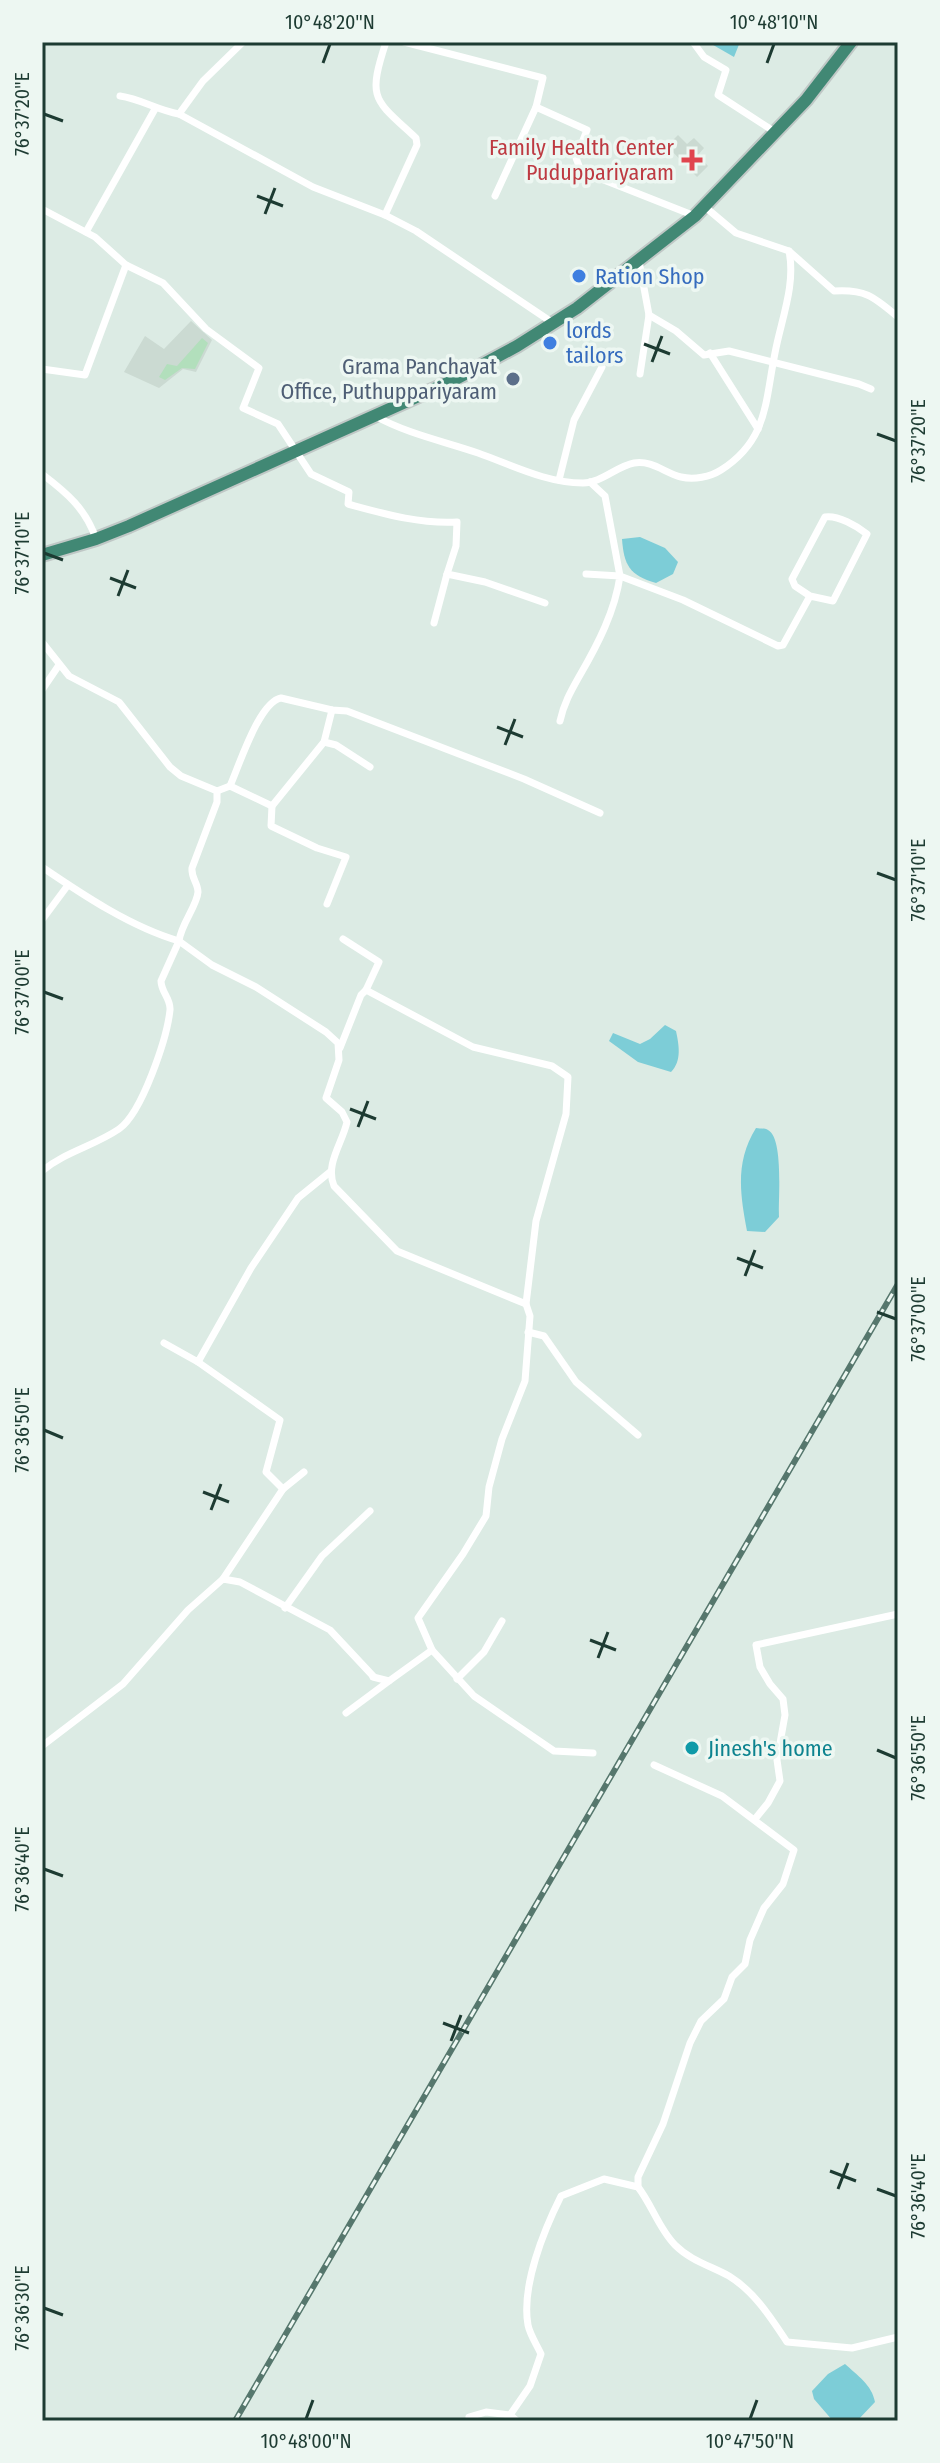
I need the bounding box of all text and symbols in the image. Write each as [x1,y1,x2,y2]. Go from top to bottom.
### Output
text: 10°48'20"N [285,10,375,34]
text: 10°48'10"N [730,10,818,34]
text: 76°37'20"E [10,72,34,156]
place label: Family Health Center Puduppariyaram [489,134,674,186]
marker: Family Health Center Puduppariyaram [681,149,703,171]
place label: Ration Shop [595,263,704,290]
marker: Ration Shop [570,267,588,285]
place label: lords tailors [566,317,623,369]
marker: lords tailors [541,334,559,352]
place label: Grama Panchayat Office, Puthuppariyaram [281,353,498,405]
marker: Grama Panchayat Office, Puthuppariyaram [504,370,522,388]
text: 76°37'20"E [906,399,930,483]
text: 76°37'10"E [10,512,34,594]
text: 76°37'10"E [906,839,930,921]
text: 76°37'00"E [10,949,34,1035]
text: 76°37'00"E [906,1276,930,1362]
text: 76°36'50"E [10,1387,34,1473]
text: 76°36'50"E [906,1715,930,1801]
place label: Jinesh's home [708,1735,833,1762]
marker: Jinesh's home [683,1739,701,1757]
text: 76°36'40"E [10,1826,34,1912]
text: 76°36'40"E [906,2153,930,2239]
text: 76°36'30"E [10,2265,34,2351]
text: 10°48'00"N [260,2429,352,2453]
text: 10°47'50"N [706,2429,794,2453]

